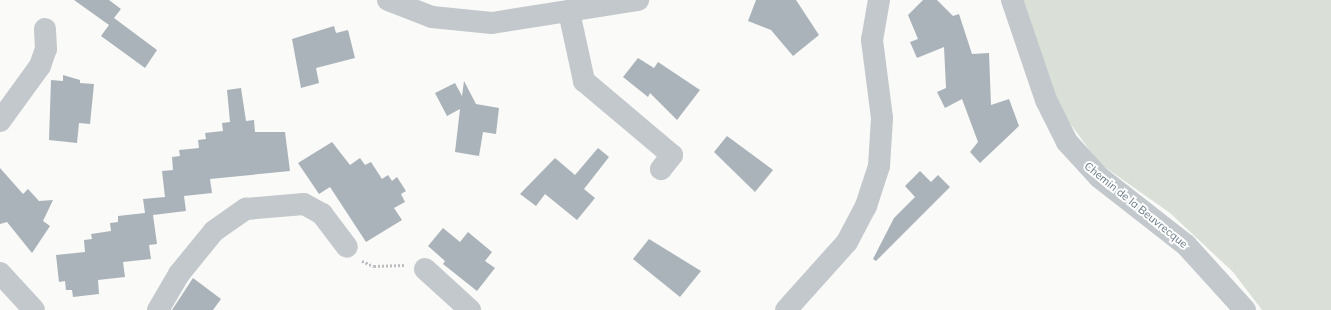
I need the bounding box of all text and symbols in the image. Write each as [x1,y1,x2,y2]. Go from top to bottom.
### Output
street label: Chemin de la Beuvrecque [1082,159,1190,251]

